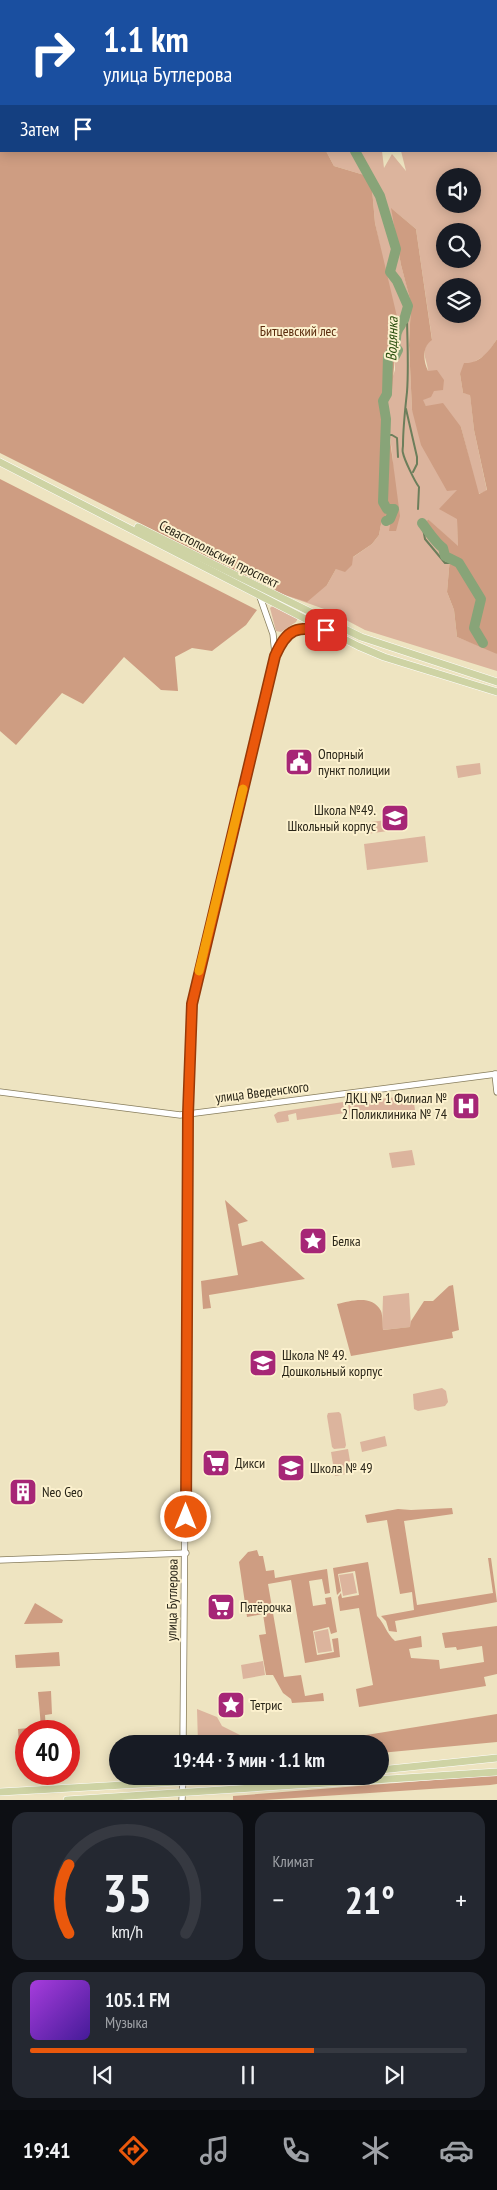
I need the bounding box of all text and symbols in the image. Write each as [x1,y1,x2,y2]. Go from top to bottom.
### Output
text: 1.1 km [103,16,189,62]
icon: right [20,20,85,85]
text: улица Бутлерова [103,60,232,88]
icon: arrive [69,115,97,143]
text: Затем [20,117,59,141]
map controls [436,168,481,323]
button: sound [436,168,481,213]
button: search [436,223,481,268]
button: layers [436,278,481,323]
water label: Водянка [381,316,402,361]
park label: Битцевский лес [260,322,336,340]
street label: Севастопольский проспект [156,516,282,592]
pin [305,609,347,651]
icon: arrive [312,616,340,644]
place label: Опорный пункт полиции [318,745,390,779]
public building icon: Опорный пункт полиции [284,747,314,777]
place label: Школа №49. Школьный корпус [288,801,376,835]
school or university icon: Школа №49. Школьный корпус [380,803,410,833]
street label: улица Введенского [214,1077,310,1107]
place label: ДКЦ № 1 Филиал № 2 Поликлиника № 74 [342,1089,448,1123]
hospital icon: ДКЦ № 1 Филиал № 2 Поликлиника № 74 [451,1091,481,1121]
place icon: Белка [298,1226,328,1256]
place label: Белка [332,1232,361,1250]
place label: Школа № 49. Дошкольный корпус [282,1346,382,1380]
school or university icon: Школа № 49. Дошкольный корпус [248,1348,278,1378]
supermarket icon: Дикси [201,1448,231,1478]
school or university icon: Школа № 49 [276,1453,306,1483]
place label: Дикси [235,1454,265,1472]
place label: Школа № 49 [310,1459,373,1477]
building icon: Neo Geo [8,1477,38,1507]
place label: Neo Geo [42,1483,83,1501]
position arrow [159,1490,211,1542]
street label: улица Бутлерова [162,1559,182,1641]
supermarket icon: Пятёрочка [206,1592,236,1622]
place label: Пятёрочка [240,1598,292,1616]
place icon: Тетрис [216,1690,246,1720]
place label: Тетрис [250,1696,282,1714]
speed limit sign: 40 [15,1720,80,1785]
text: 19:44 · 3 мин · 1.1 km [173,1748,325,1772]
text: Климат [273,1851,314,1871]
text: 35 [102,1859,152,1926]
text: 21° [345,1875,395,1924]
text: − [273,1881,284,1918]
text: + [455,1881,467,1918]
text: km/h [111,1920,143,1943]
text: 105.1 FM [105,1988,170,2012]
text: Музыка [105,2012,148,2032]
icon: previous [89,2061,117,2089]
icon: pause [234,2061,262,2089]
icon: next [380,2061,408,2089]
icon: directions [116,2133,151,2168]
icon: music [197,2133,232,2168]
icon: phone [278,2133,313,2168]
icon: climate [358,2133,393,2168]
icon: car [439,2133,474,2168]
text: 19:41 [23,2136,70,2164]

